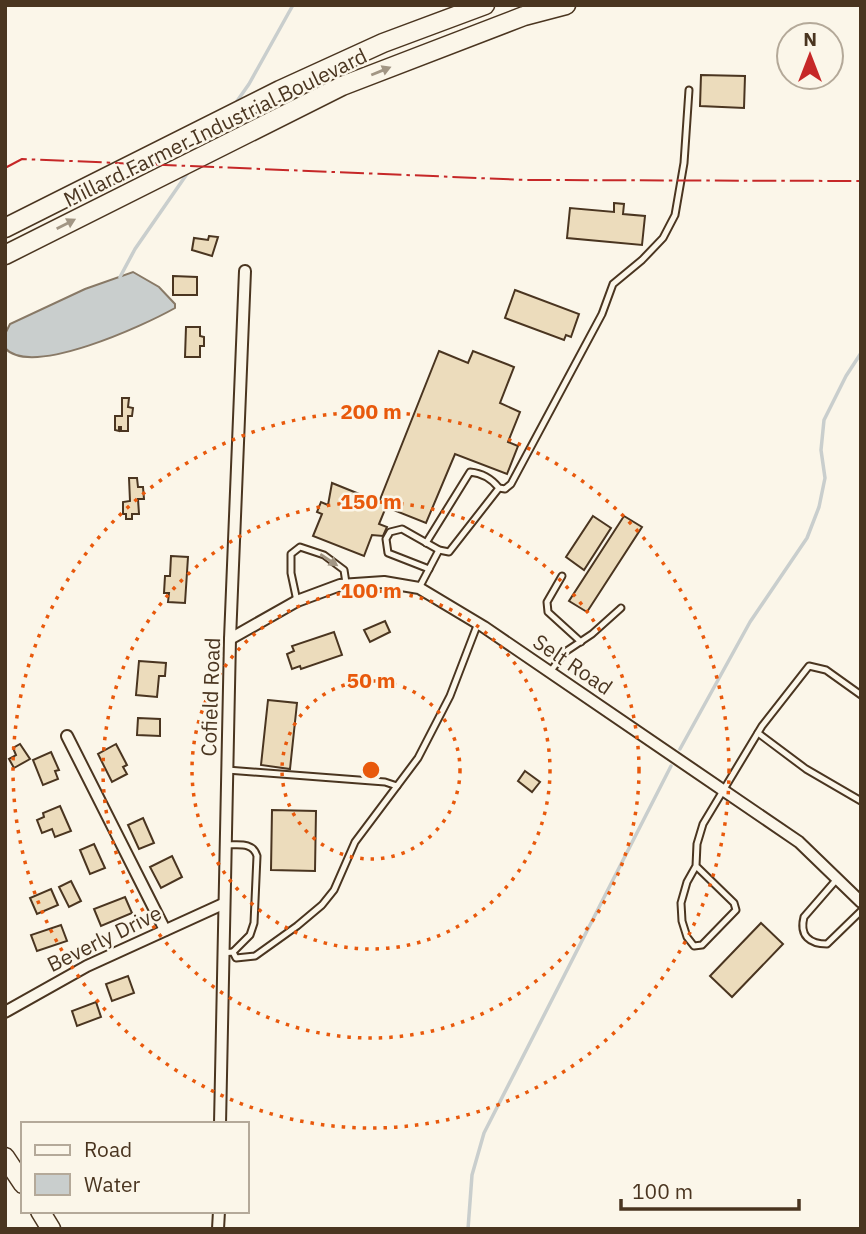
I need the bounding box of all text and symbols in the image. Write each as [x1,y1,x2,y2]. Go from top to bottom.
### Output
north arrow [775,21,845,91]
text: N [803,27,817,51]
street label: Millard Farmer Industrial Boulevard [59,41,371,213]
one-way arrow [370,65,391,76]
one-way arrow [56,219,76,230]
text: 200 m [340,397,402,425]
text: 150 m [340,487,402,515]
one-way arrow [320,553,338,567]
text: 100 m [340,576,402,604]
street label: Selt Road [528,627,618,701]
street label: Cofield Road [194,637,226,757]
text: 50 m [347,666,395,694]
centre of rings [359,758,383,782]
street label: Beverly Drive [42,898,166,978]
legend [21,1122,248,1213]
text: Road [84,1135,132,1163]
scale bar [621,1168,800,1212]
text: Water [84,1170,141,1198]
text: 100 m [632,1177,693,1205]

